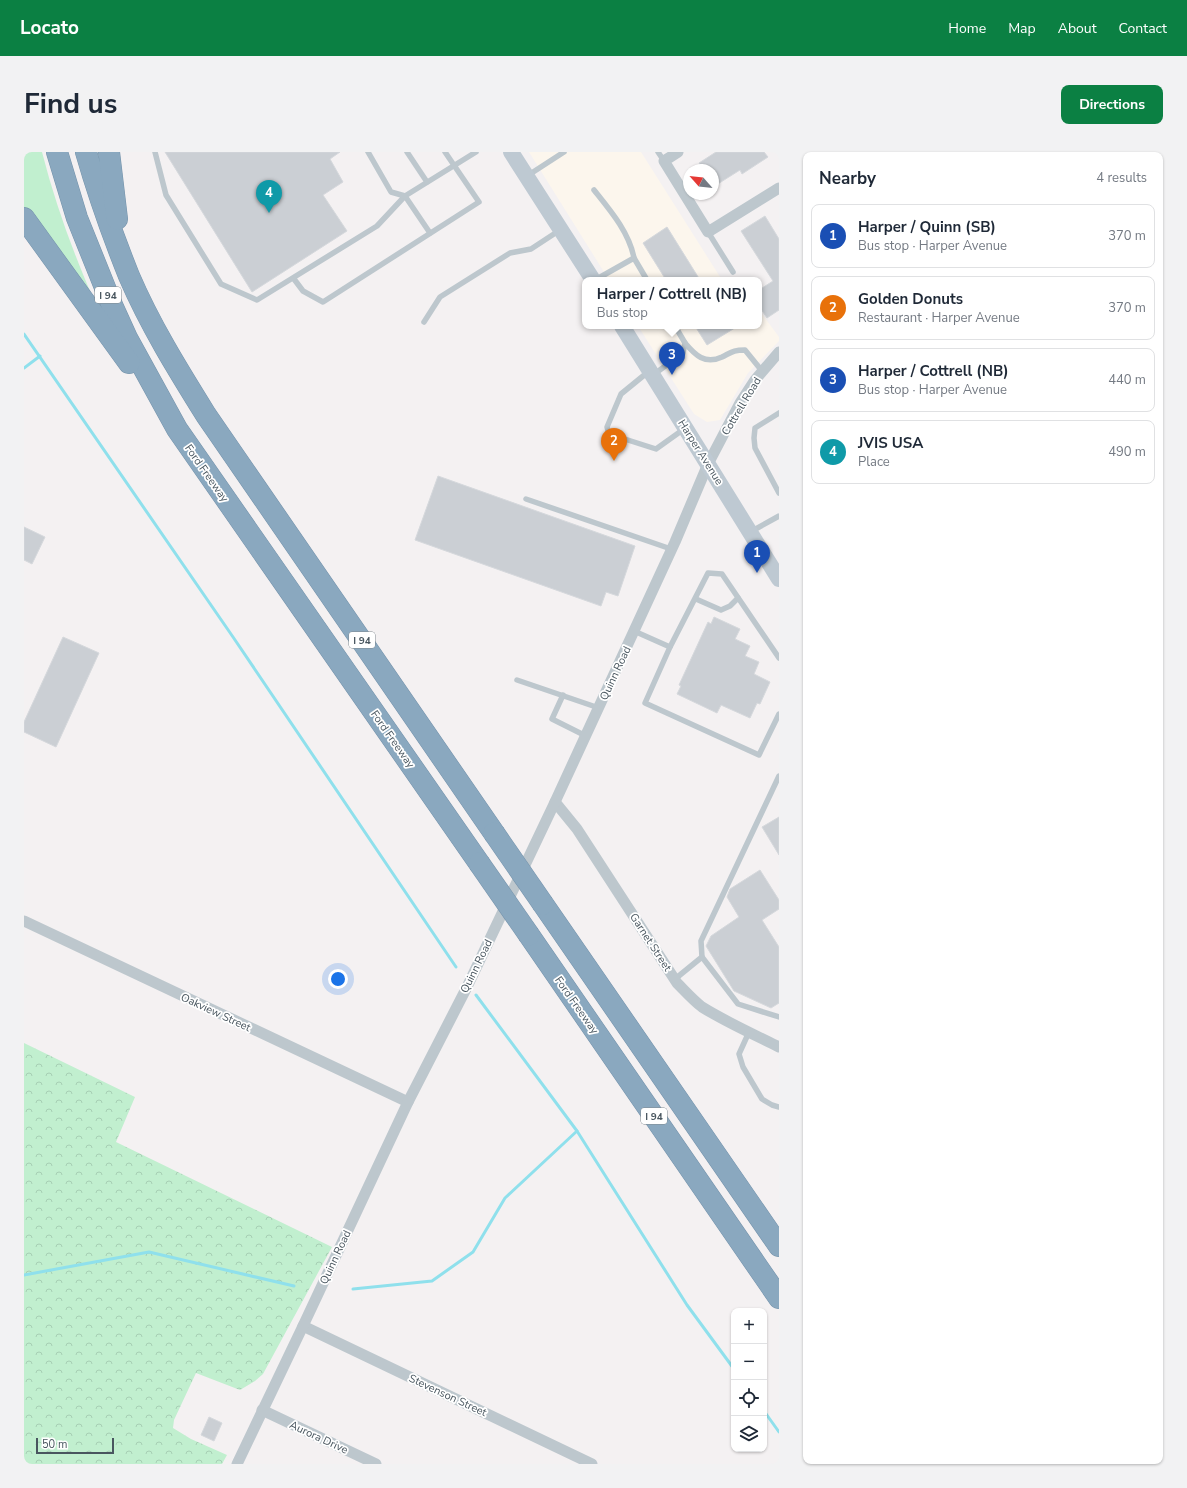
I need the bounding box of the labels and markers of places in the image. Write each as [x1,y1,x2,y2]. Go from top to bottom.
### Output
pin: 4 [256,180,282,213]
pin: 3 [659,342,685,375]
pin: 2 [601,428,627,461]
pin: 1 [744,540,770,573]

